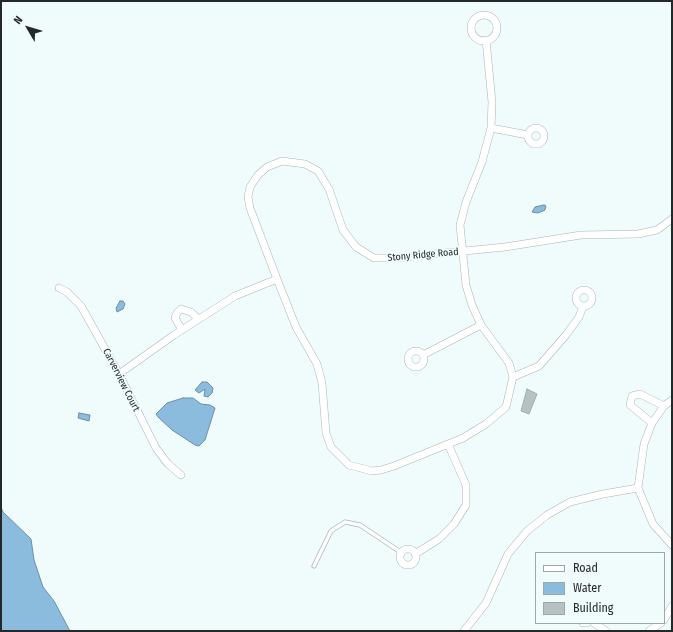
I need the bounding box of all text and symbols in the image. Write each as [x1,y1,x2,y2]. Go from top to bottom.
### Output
north arrow [8,8,48,48]
text: N [11,14,25,27]
street label: Stony Ridge Road [387,246,459,264]
street label: Carverview Court [100,346,142,414]
legend [535,552,665,624]
text: Road [573,561,598,575]
text: Water [573,581,601,595]
text: Building [573,601,613,615]

